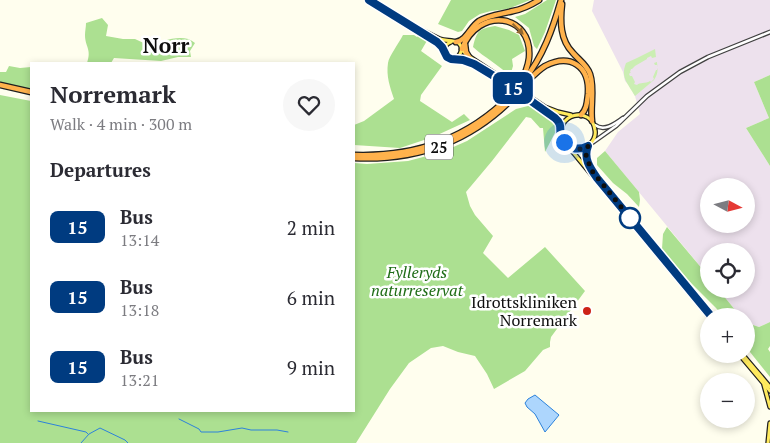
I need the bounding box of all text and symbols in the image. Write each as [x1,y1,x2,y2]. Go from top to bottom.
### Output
one-way arrow [512,23,524,35]
district label: Norr [143,31,189,59]
line badge: 15 [490,72,536,104]
text: 15 [503,76,523,100]
text: Norremark [50,78,176,110]
button: heart [283,79,335,131]
text: Walk · 4 min · 300 m [50,113,192,135]
your location [552,130,577,155]
road number: 25 [425,134,453,160]
text: Departures [50,157,151,182]
north arrow [700,178,755,232]
map controls [700,178,755,428]
text: Bus [120,204,153,229]
unlabelled marker [619,207,641,229]
text: 15 [67,215,88,239]
text: 2 min [287,215,335,240]
text: 13:14 [120,229,159,251]
button: locate [700,243,755,298]
park label: Fylleryds naturreservat [371,261,464,301]
text: Bus [120,274,153,299]
text: 15 [67,285,88,309]
text: 6 min [287,285,335,310]
place label: Idrottskliniken Norremark [471,291,578,331]
text: 13:18 [120,299,159,321]
marker: Idrottskliniken Norremark [581,305,593,317]
button: + [700,308,755,363]
text: Bus [120,344,153,369]
text: 15 [67,355,88,379]
text: 9 min [287,355,335,380]
text: 13:21 [120,369,159,391]
button: − [700,373,755,428]

